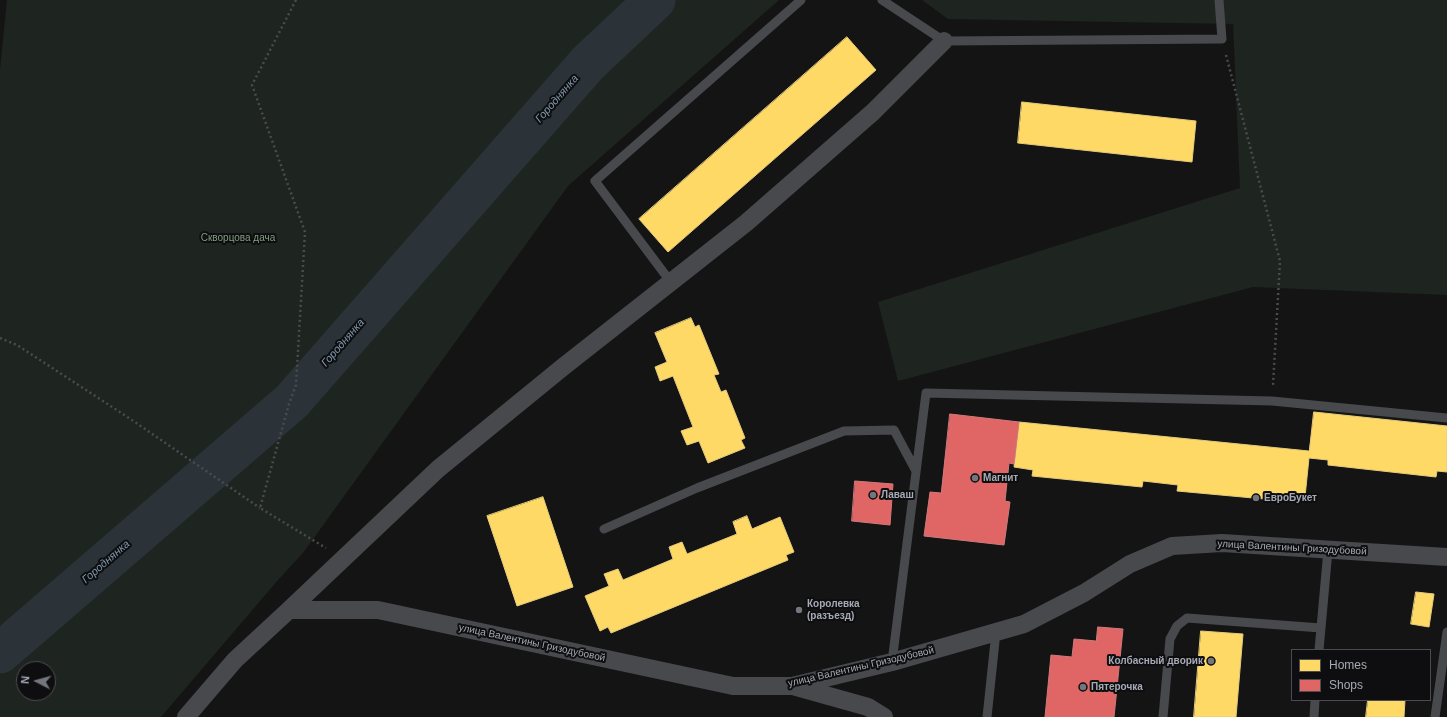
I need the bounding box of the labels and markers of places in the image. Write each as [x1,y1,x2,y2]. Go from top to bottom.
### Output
place label: Магнит [983,472,1018,484]
marker: Магнит [970,473,980,483]
place label: Лаваш [881,489,914,501]
marker: Лаваш [868,490,878,500]
place label: ЕвроБукет [1264,492,1317,504]
marker: ЕвроБукет [1251,493,1261,503]
place label: Королевка (разъезд) [807,598,860,622]
marker: Королевка (разъезд) [794,605,804,615]
place label: Колбасный дворик [1108,655,1203,667]
marker: Колбасный дворик [1206,656,1216,666]
place label: Пятерочка [1091,681,1143,693]
marker: Пятерочка [1078,682,1088,692]

